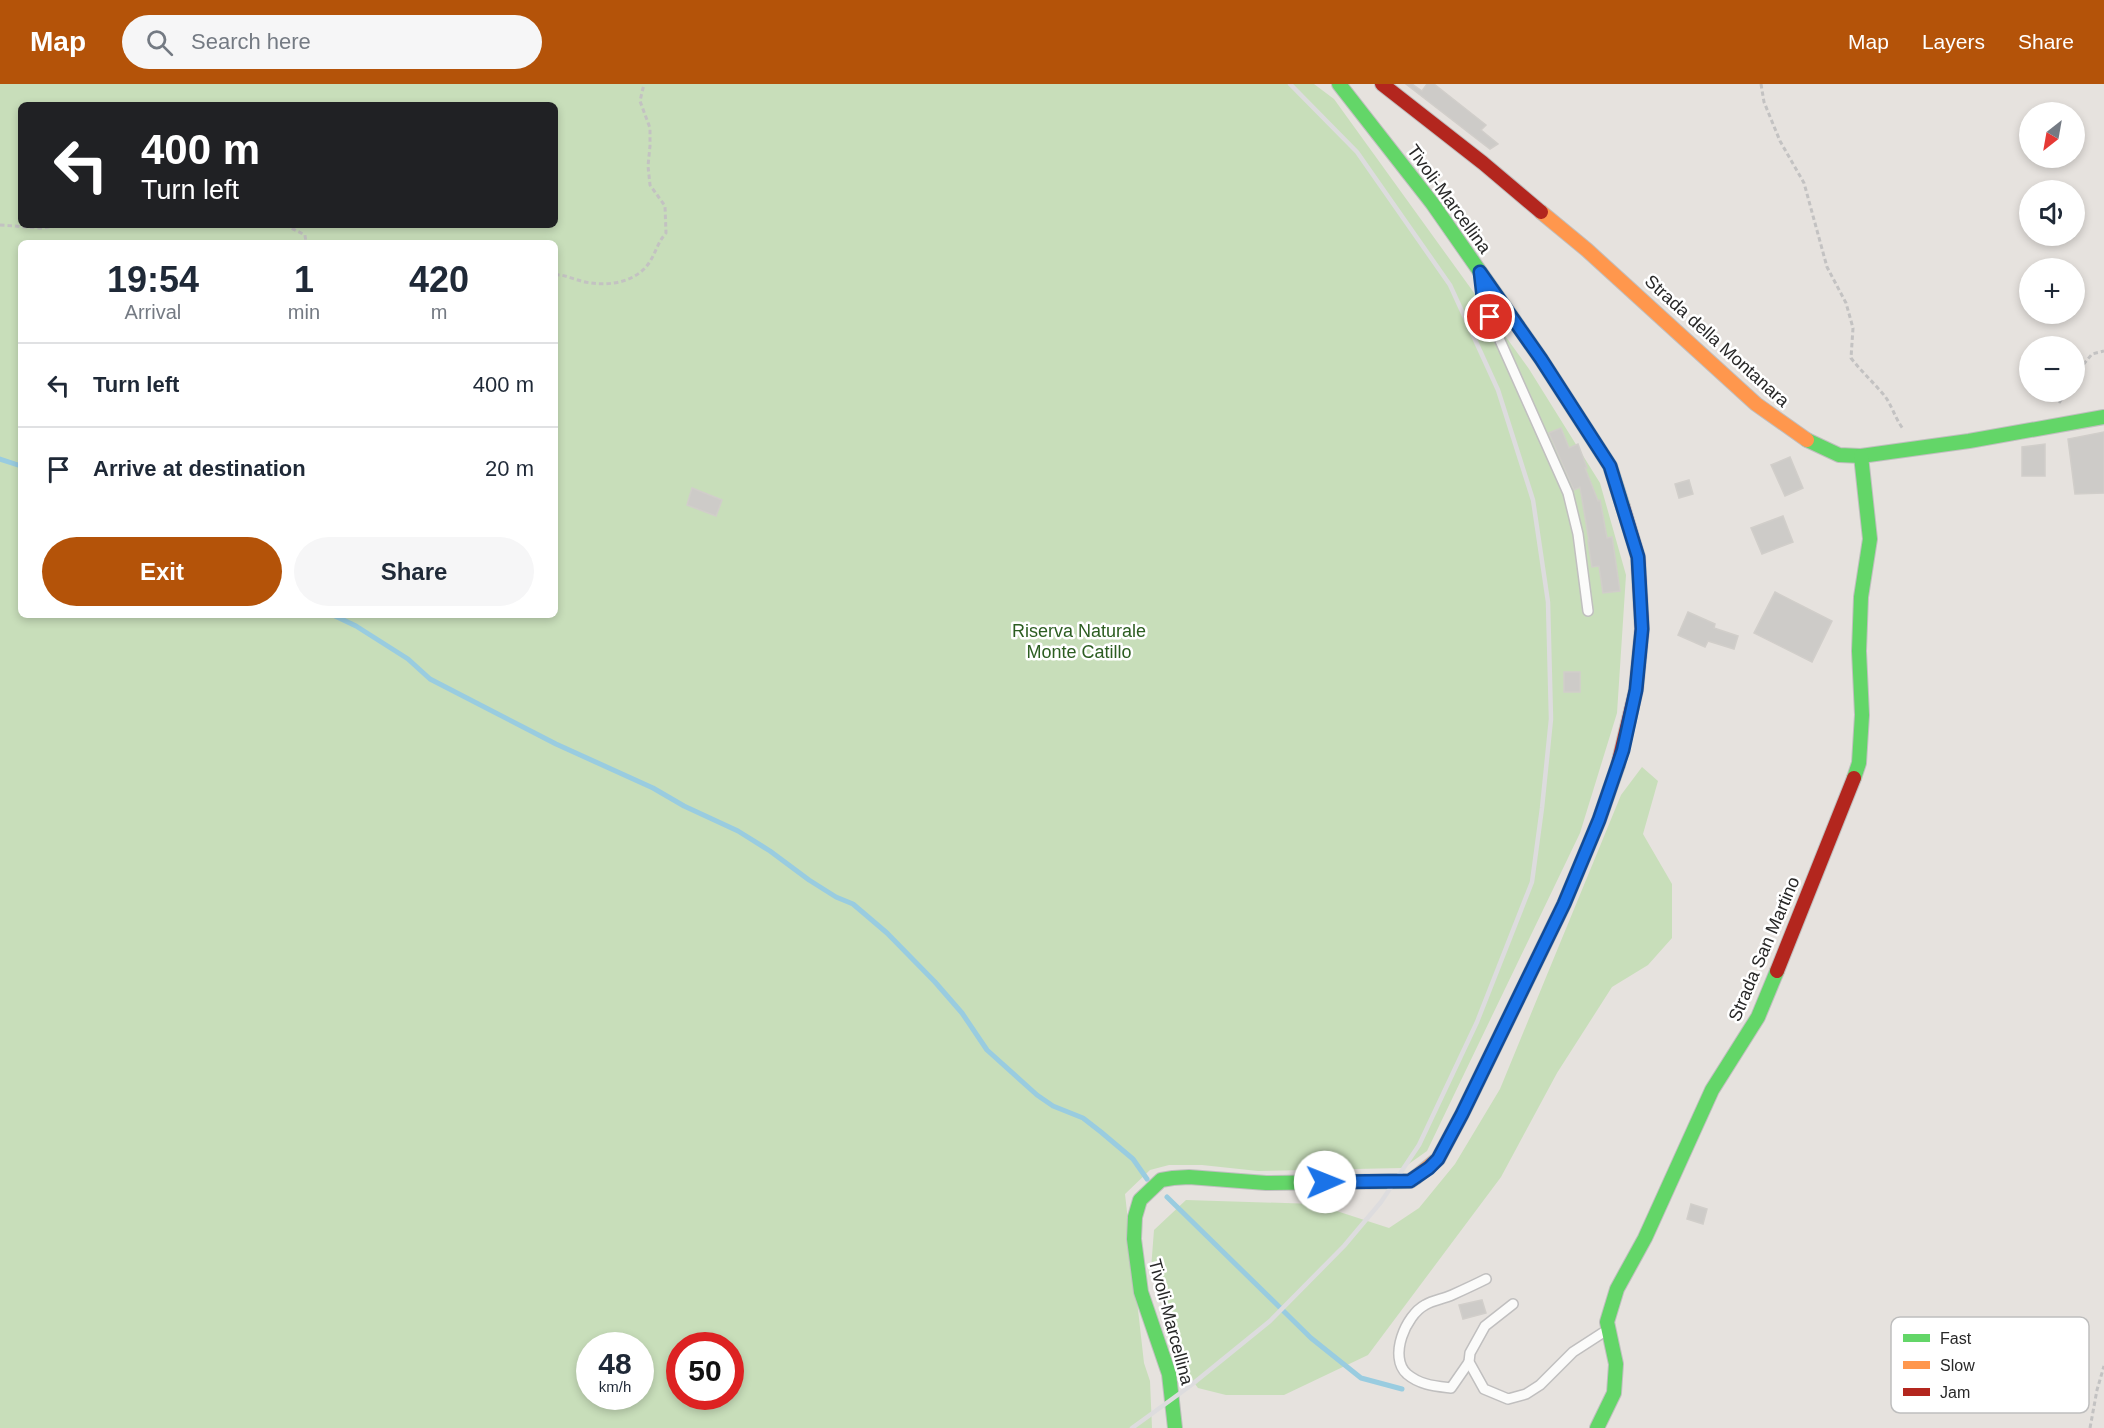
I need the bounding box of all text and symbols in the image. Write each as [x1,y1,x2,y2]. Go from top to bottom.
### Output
search box [122,15,542,69]
text: Map [30,26,86,57]
icon: search [143,26,176,59]
text: Search here [191,29,311,54]
text: Map [1848,30,1889,53]
text: Layers [1922,30,1985,53]
text: Share [2018,30,2074,53]
north arrow [2019,102,2085,168]
map controls [2019,102,2085,402]
icon: left [42,126,120,204]
text: 400 m [141,126,260,173]
street label: Tivoli-Marcellina [1403,141,1496,258]
text: Turn left [141,175,239,205]
button: sound [2019,180,2085,246]
button: + [2019,258,2085,324]
text: 19:54 [107,259,199,300]
text: 1 [294,259,314,300]
text: 420 [409,259,469,300]
street label: Strada della Montanara [1641,271,1794,412]
pin [1464,291,1515,342]
icon: arrive [1473,300,1506,333]
text: Arrival [125,301,181,323]
text: min [288,301,320,323]
text: m [431,301,447,323]
button: − [2019,336,2085,402]
icon: left [42,369,75,402]
text: Turn left [93,372,179,397]
text: 400 m [473,372,534,397]
icon: arrive [42,453,75,486]
text: Arrive at destination [93,456,306,481]
text: 20 m [485,456,534,481]
button: Exit [42,537,282,606]
button: Share [294,537,534,606]
park label: Riserva Naturale Monte Catillo [1012,621,1146,662]
street label: Strada San Martino [1724,874,1804,1024]
position arrow [1293,1150,1357,1214]
street label: Tivoli-Marcellina [1145,1257,1198,1388]
legend [1891,1317,2089,1413]
text: Fast [1940,1330,1972,1347]
speed limit sign: 50 [666,1332,744,1410]
text: 48 [598,1347,632,1380]
text: Slow [1940,1357,1975,1374]
text: km/h [599,1378,631,1395]
text: Jam [1940,1384,1970,1401]

